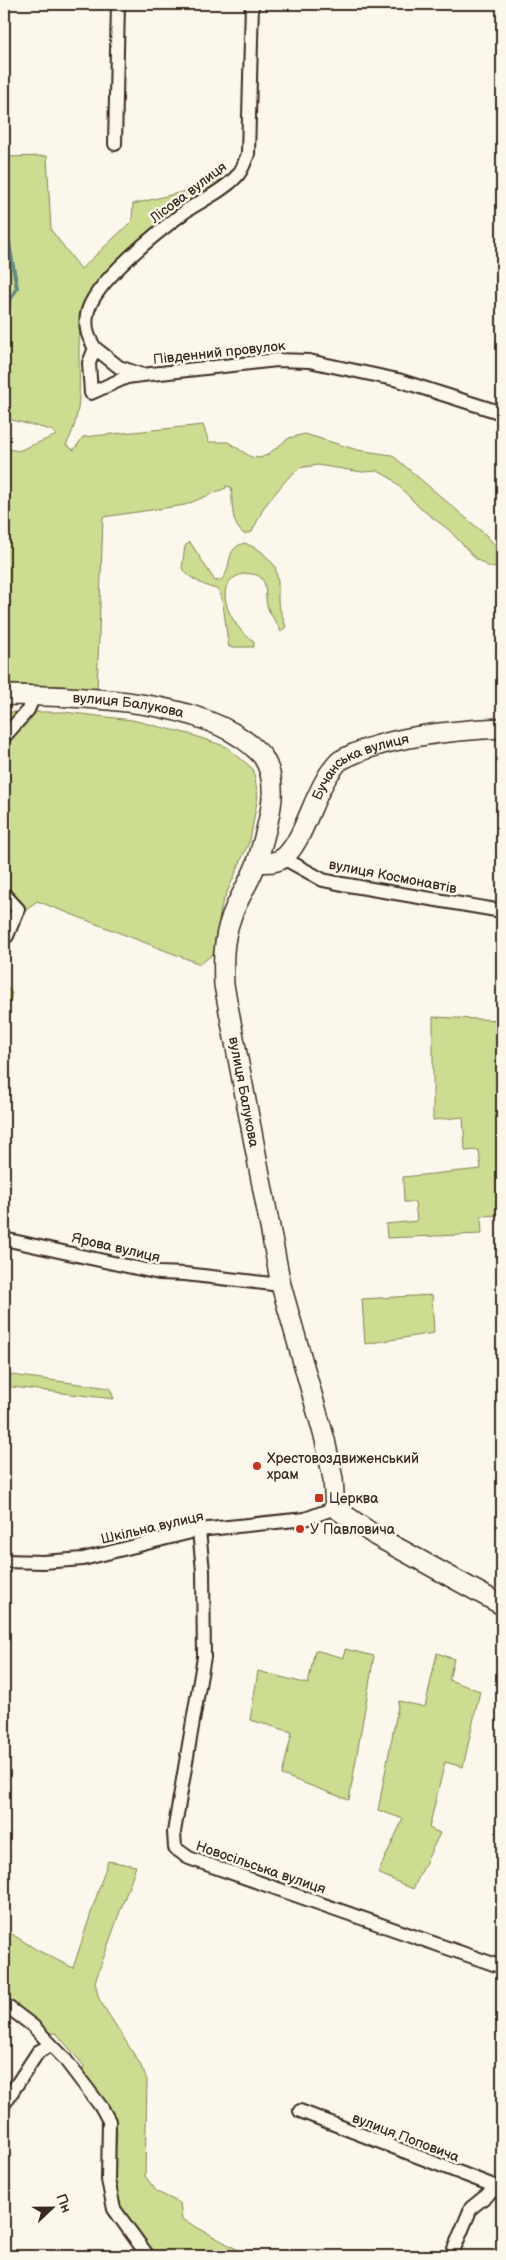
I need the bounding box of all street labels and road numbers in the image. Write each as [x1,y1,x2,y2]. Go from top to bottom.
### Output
street label: Лісова вулиця [146,158,230,227]
street label: Південний провулок [152,337,287,368]
street label: вулиця Балукова [72,689,186,722]
street label: Бучанська вулиця [309,730,411,803]
street label: вулиця Космонавтів [328,856,459,897]
street label: вулиця Балукова [225,1035,263,1149]
street label: Ярова вулиця [70,1229,162,1266]
street label: Шкільна вулиця [99,1507,205,1548]
street label: Новосільська вулиця [194,1837,328,1898]
street label: вулиця Поповича [350,2109,462,2166]

